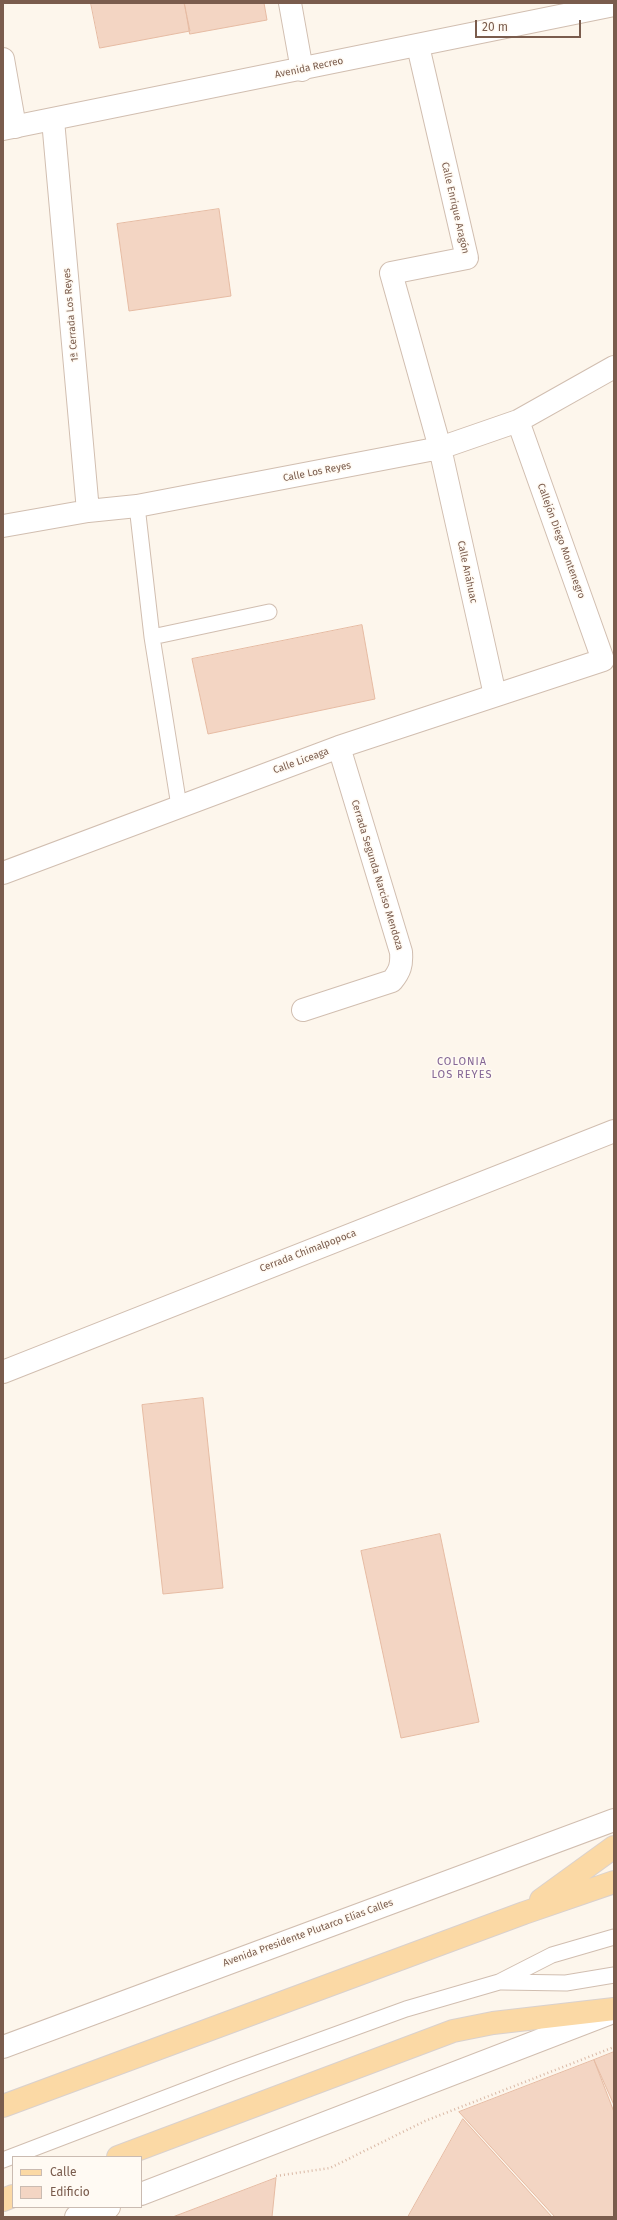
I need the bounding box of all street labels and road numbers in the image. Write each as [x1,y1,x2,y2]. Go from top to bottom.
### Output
street label: Avenida Recreo [274,55,344,81]
street label: Calle Enrique Aragón [439,161,471,255]
street label: 1ª Cerrada Los Reyes [61,268,81,362]
street label: Calle Los Reyes [282,460,352,484]
street label: Callejón Diego Montenegro [535,482,587,600]
street label: Calle Anáhuac [455,540,479,604]
street label: Calle Liceaga [272,745,330,777]
street label: Cerrada Segunda Narciso Mendoza [348,798,406,952]
street label: Cerrada Chimalpopoca [258,1227,358,1275]
street label: Avenida Presidente Plutarco Elías Calles [221,1897,395,1969]

